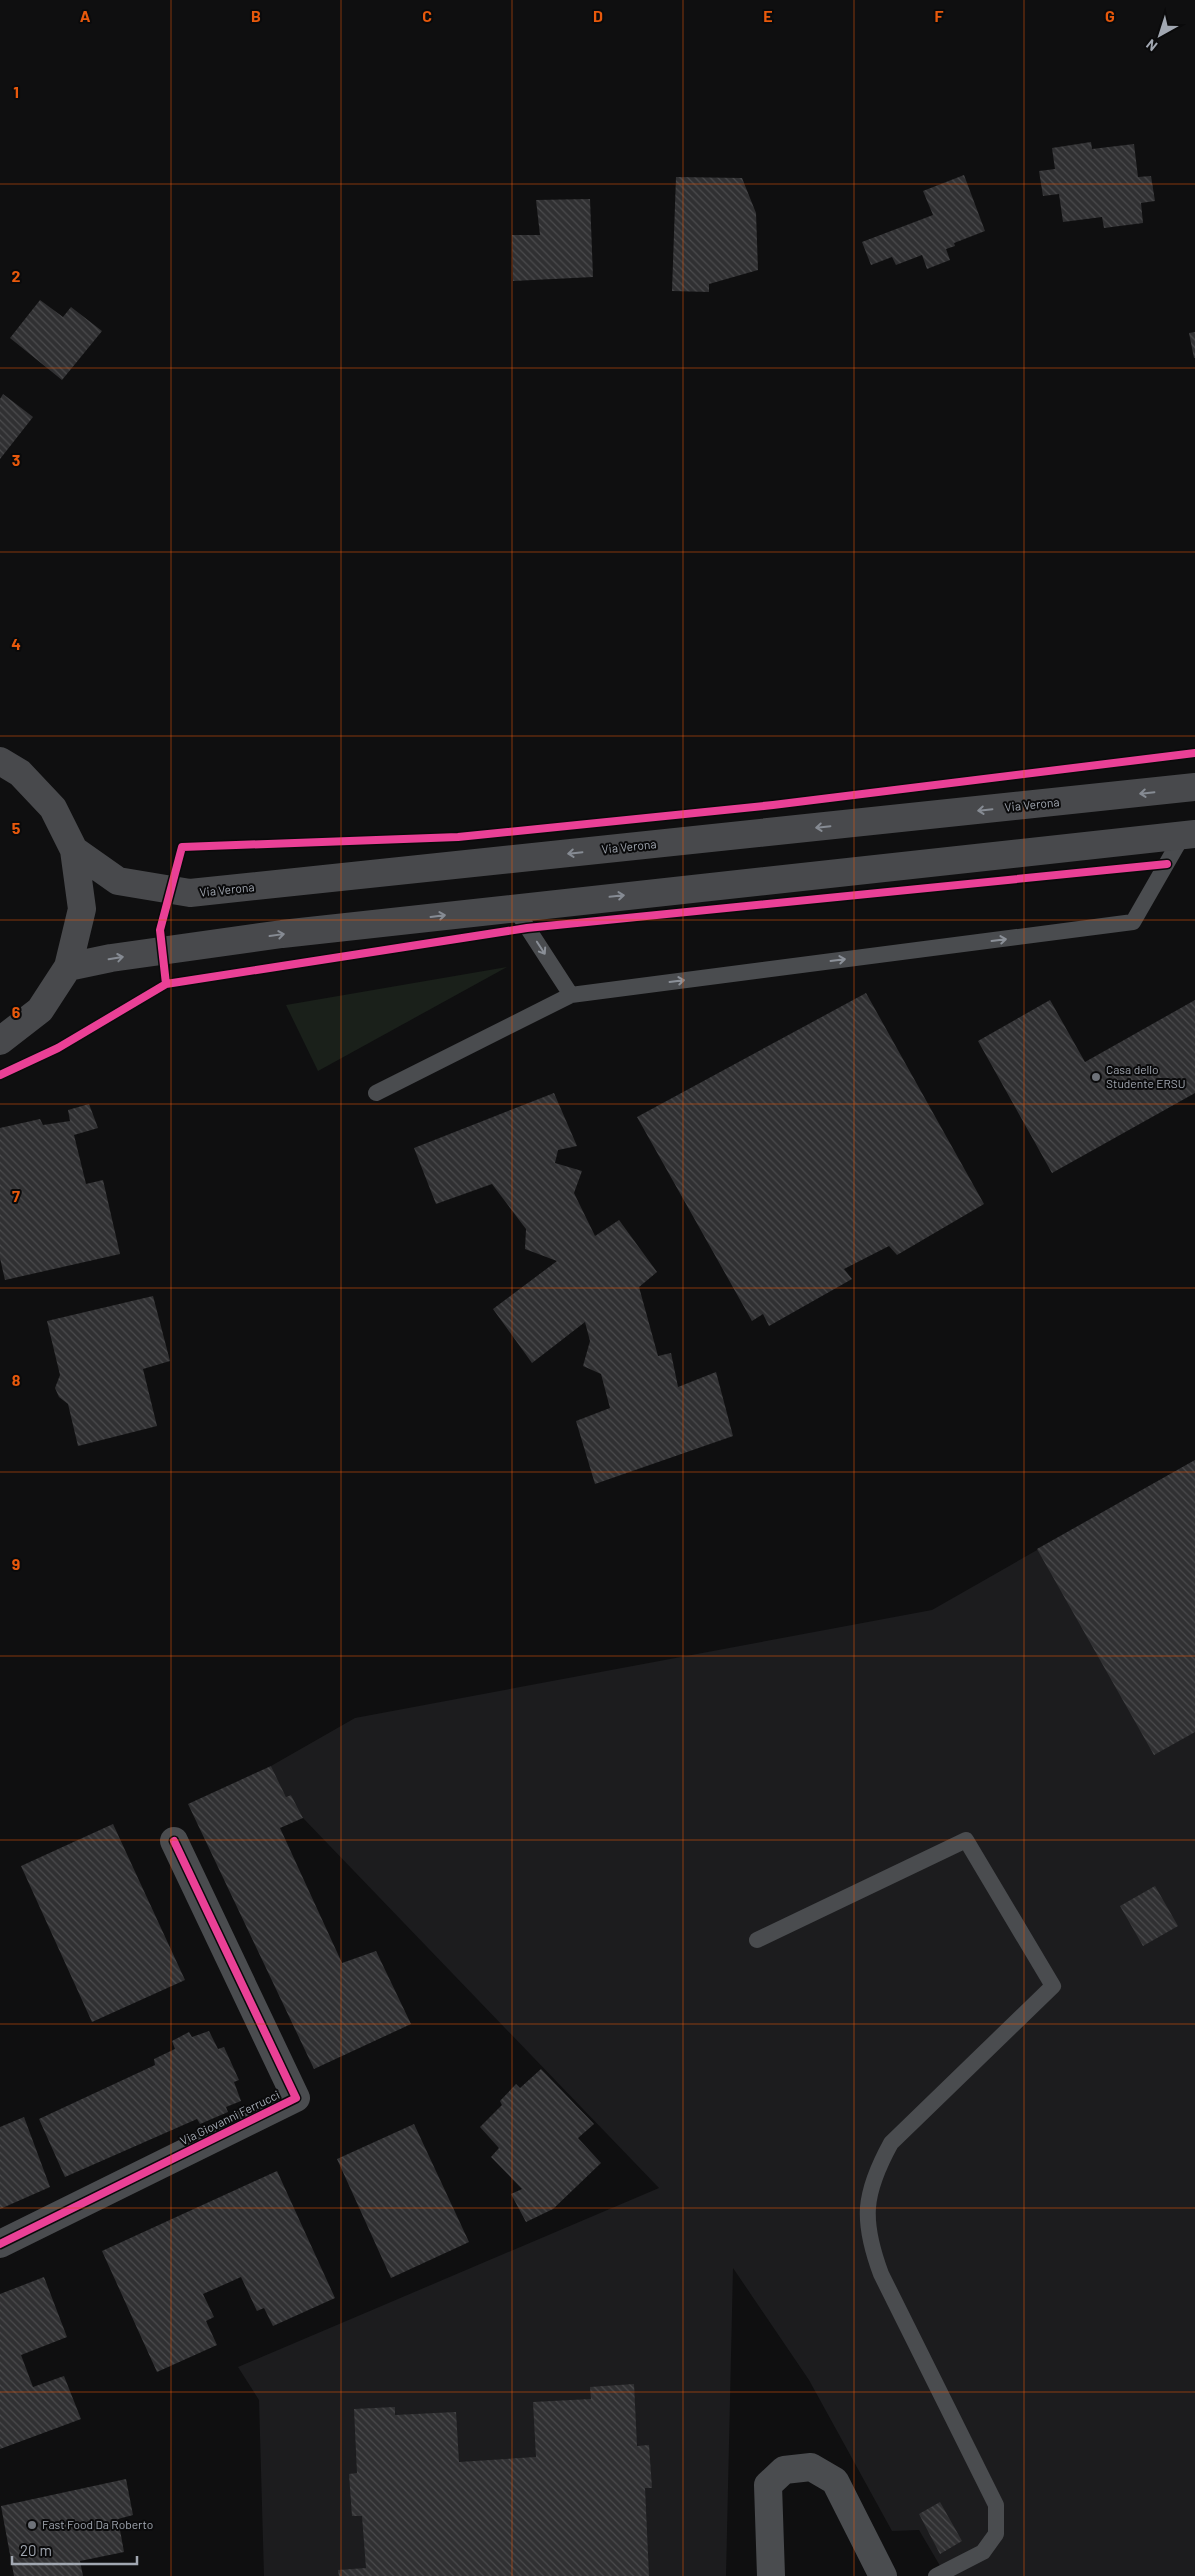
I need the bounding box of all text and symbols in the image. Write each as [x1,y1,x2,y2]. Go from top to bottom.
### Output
text: A [80,6,91,25]
text: B [251,6,261,25]
text: C [422,6,432,25]
text: D [593,6,603,25]
text: E [763,6,773,25]
text: F [935,6,944,25]
text: G [1105,6,1115,25]
north arrow [1135,10,1185,60]
text: N [1143,36,1160,55]
text: 1 [13,82,19,101]
text: 2 [12,266,21,285]
text: 3 [12,450,20,469]
text: 4 [11,634,21,653]
one-way arrow [1139,788,1155,798]
street label: Via Verona [1004,794,1060,814]
one-way arrow [977,805,993,815]
text: 5 [12,818,21,837]
one-way arrow [816,822,832,832]
street label: Via Verona [601,836,657,856]
one-way arrow [567,848,583,858]
street label: Via Verona [199,879,255,899]
one-way arrow [609,891,625,901]
one-way arrow [430,911,446,921]
one-way arrow [269,930,285,940]
one-way arrow [991,934,1007,944]
one-way arrow [535,941,546,955]
one-way arrow [108,952,124,962]
one-way arrow [830,955,846,965]
one-way arrow [669,976,685,986]
text: 6 [12,1002,21,1021]
place label: Casa dello Studente ERSU [1106,1062,1186,1090]
marker: Casa dello Studente ERSU [1090,1071,1102,1083]
text: 7 [12,1186,20,1205]
text: 8 [12,1370,21,1389]
text: 9 [12,1554,20,1573]
street label: Via Giovanni Ferrucci [178,2087,282,2147]
place label: Fast Food Da Roberto [42,2517,153,2531]
marker: Fast Food Da Roberto [26,2519,38,2531]
scale bar [12,2534,138,2566]
text: 20 m [20,2541,52,2559]

